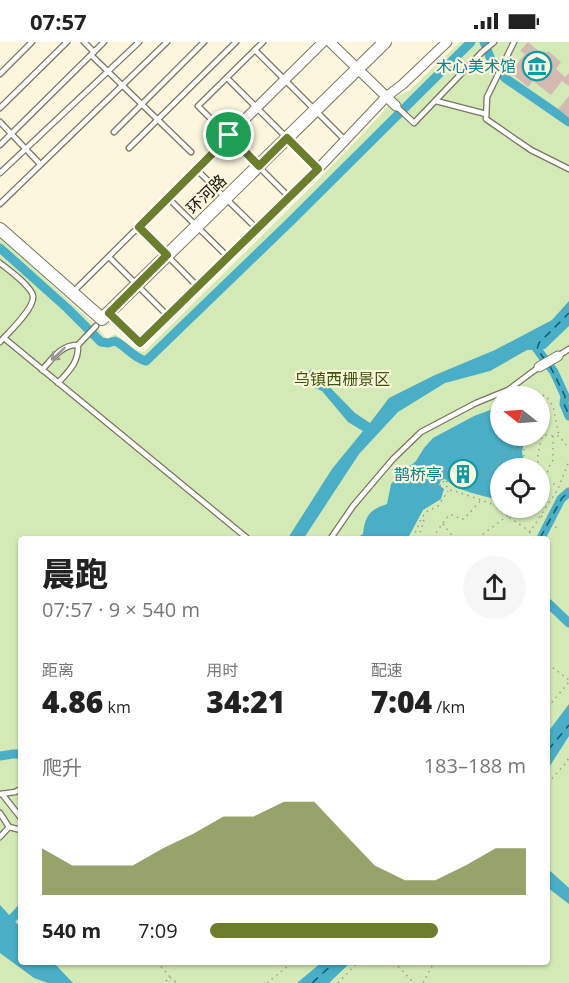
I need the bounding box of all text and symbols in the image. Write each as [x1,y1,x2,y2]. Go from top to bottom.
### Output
text: 07:57 [30,6,87,36]
museum icon: 木心美术馆 [521,50,553,82]
place label: 木心美术馆 [436,55,516,77]
pin [203,109,254,160]
icon: arrive [212,118,245,151]
street label: 环河路 [181,169,231,219]
one-way arrow [51,347,66,361]
park label: 乌镇西栅景区 [294,368,390,390]
north arrow [490,386,550,446]
map controls [490,386,550,518]
building icon: 鹊桥亭 [447,458,479,490]
button: locate [490,458,550,518]
place label: 鹊桥亭 [394,463,442,485]
text: 晨跑 [42,551,108,596]
button: share [463,556,526,619]
text: 07:57 · 9 × 540 m [42,596,200,623]
text: 距离 [42,659,74,681]
text: 用时 [206,659,238,681]
text: 配速 [371,659,403,681]
text: 4.86 [42,681,103,722]
text: 34:21 [206,681,285,722]
text: 7:04 [371,681,432,722]
text: km [103,696,131,718]
text: /km [432,696,465,718]
text: 183–188 m [424,752,526,779]
text: 爬升 [42,754,82,781]
text: 540 m [42,917,101,944]
text: 7:09 [138,917,178,944]

